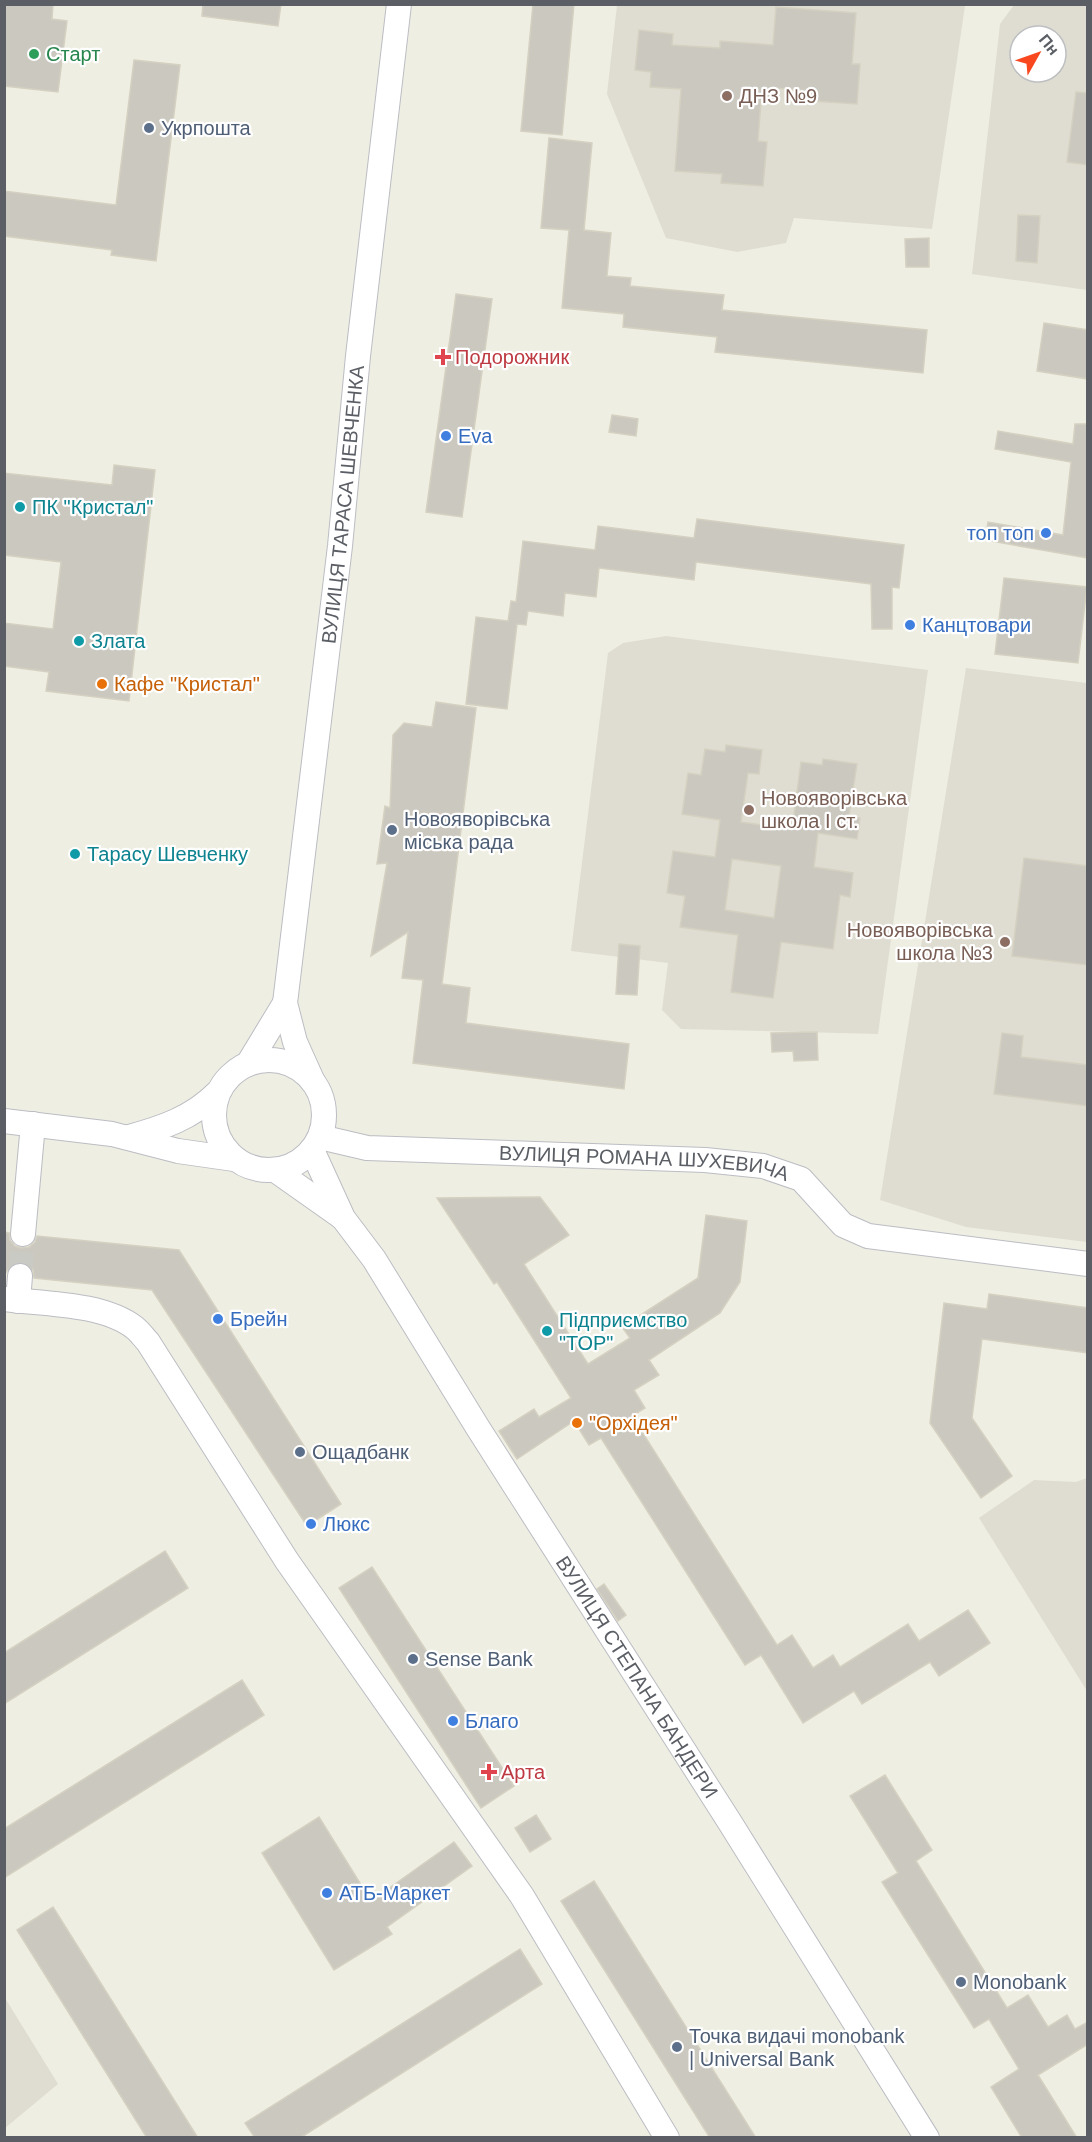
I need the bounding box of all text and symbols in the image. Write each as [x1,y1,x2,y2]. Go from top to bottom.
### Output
north arrow [1008,24,1068,84]
text: Пн [1036,31,1062,58]
place label: Старт [46,43,100,65]
marker: Старт [27,47,41,61]
place label: ДНЗ №9 [739,85,817,107]
marker: ДНЗ №9 [720,89,734,103]
place label: Укрпошта [161,117,252,139]
marker: Укрпошта [142,121,156,135]
place label: Подорожник [455,346,569,368]
marker: Подорожник [436,350,450,364]
street label: ВУЛИЦЯ ТАРАСА ШЕВЧЕНКА [317,364,368,645]
place label: Eva [458,425,493,447]
marker: Eva [439,429,453,443]
place label: ПК "Кристал" [32,496,153,518]
marker: ПК "Кристал" [13,500,27,514]
place label: топ топ [967,522,1034,544]
marker: топ топ [1039,526,1053,540]
place label: Канцтовари [922,614,1031,636]
marker: Канцтовари [903,618,917,632]
place label: Злата [91,630,146,652]
marker: Злата [72,634,86,648]
place label: Кафе "Кристал" [114,673,260,695]
marker: Кафе "Кристал" [95,677,109,691]
place label: Новояворівська школа І ст. [761,787,908,832]
marker: Новояворівська школа І ст. [742,803,756,817]
place label: Новояворівська міська рада [404,808,551,853]
marker: Новояворівська міська рада [385,823,399,837]
place label: Тарасу Шевченку [87,843,248,865]
marker: Тарасу Шевченку [68,847,82,861]
place label: Новояворівська школа №3 [847,919,994,964]
marker: Новояворівська школа №3 [998,935,1012,949]
street label: ВУЛИЦЯ РОМАНА ШУХЕВИЧА [499,1142,792,1185]
place label: Брейн [230,1308,288,1330]
place label: Підприємство "ТОР" [559,1309,687,1354]
marker: Брейн [211,1312,225,1326]
marker: Підприємство "ТОР" [540,1324,554,1338]
place label: "Орхідея" [589,1412,678,1434]
marker: "Орхідея" [570,1416,584,1430]
place label: Ощадбанк [312,1441,409,1463]
marker: Ощадбанк [293,1445,307,1459]
place label: Люкс [323,1513,370,1535]
marker: Люкс [304,1517,318,1531]
street label: ВУЛИЦЯ СТЕПАНА БАНДЕРИ [552,1552,722,1802]
place label: Sense Bank [425,1648,534,1670]
marker: Sense Bank [406,1652,420,1666]
place label: Благо [465,1710,519,1732]
marker: Благо [446,1714,460,1728]
place label: Арта [501,1761,546,1783]
marker: Арта [482,1765,496,1779]
place label: АТБ-Маркет [339,1882,451,1904]
marker: АТБ-Маркет [320,1886,334,1900]
place label: Monobank [973,1971,1067,1993]
marker: Monobank [954,1975,968,1989]
place label: Точка видачі monobank | Universal Bank [689,2025,906,2070]
marker: Точка видачі monobank | Universal Bank [670,2040,684,2054]

